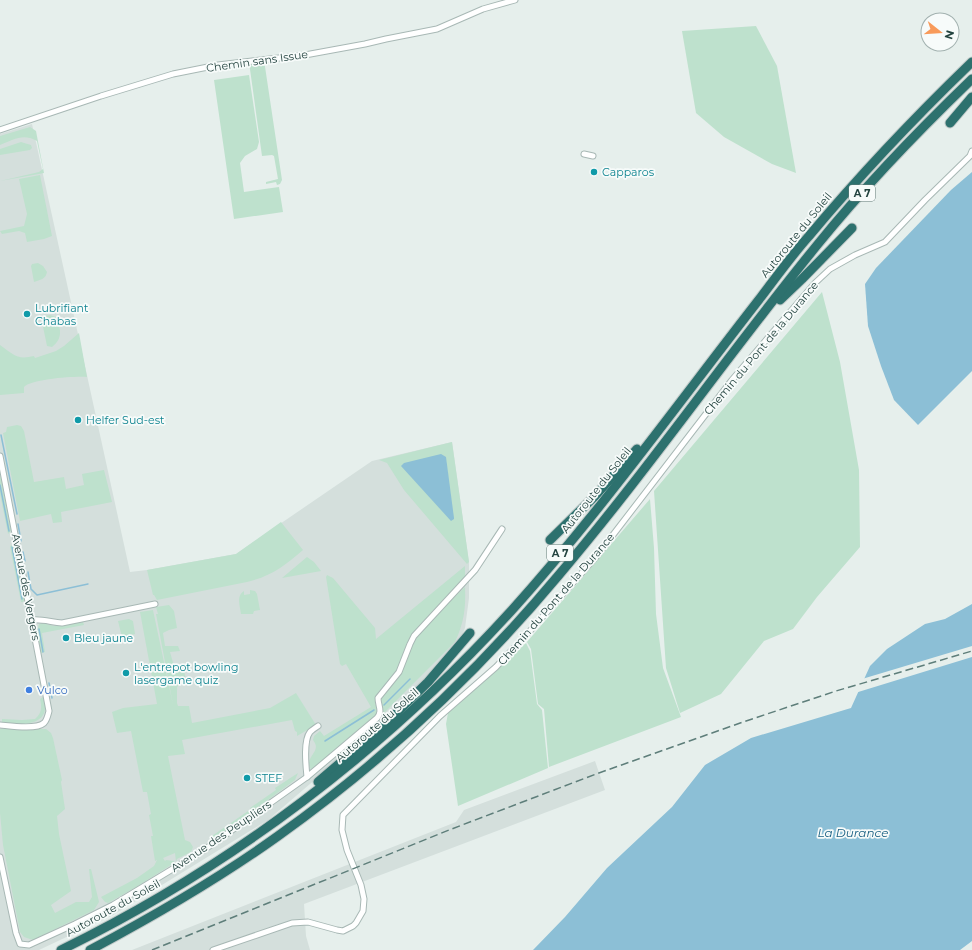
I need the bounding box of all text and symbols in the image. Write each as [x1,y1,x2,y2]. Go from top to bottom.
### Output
north arrow [920,12,960,52]
text: N [942,29,958,41]
street label: Chemin sans Issue [205,47,309,75]
place label: Capparos [602,165,655,179]
marker: Capparos [589,167,599,177]
road number: A 7 [849,185,875,201]
street label: Autoroute du Soleil [757,190,835,280]
street label: Chemin du Pont de la Durance [701,278,821,418]
place label: Lubrifiant Chabas [35,301,89,328]
marker: Lubrifiant Chabas [22,309,32,319]
place label: Helfer Sud-est [86,413,165,427]
marker: Helfer Sud-est [73,415,83,425]
street label: Autoroute du Soleil [558,444,634,536]
street label: Chemin du Pont de la Durance [495,530,617,668]
street label: Avenue des Vergers [9,532,43,642]
road number: A 7 [547,545,573,561]
place label: Bleu jaune [74,631,134,645]
marker: Bleu jaune [61,633,71,643]
place label: L'entrepot bowling lasergame quiz [134,660,238,687]
marker: L'entrepot bowling lasergame quiz [121,668,131,678]
place label: Vulco [37,683,68,697]
marker: Vulco [24,685,34,695]
street label: Autoroute du Soleil [333,685,421,765]
place label: STEF [255,771,282,785]
marker: STEF [242,773,252,783]
street label: Avenue des Peupliers [168,797,274,875]
water label: La Durance [817,825,889,840]
street label: Autoroute du Soleil [63,876,163,940]

